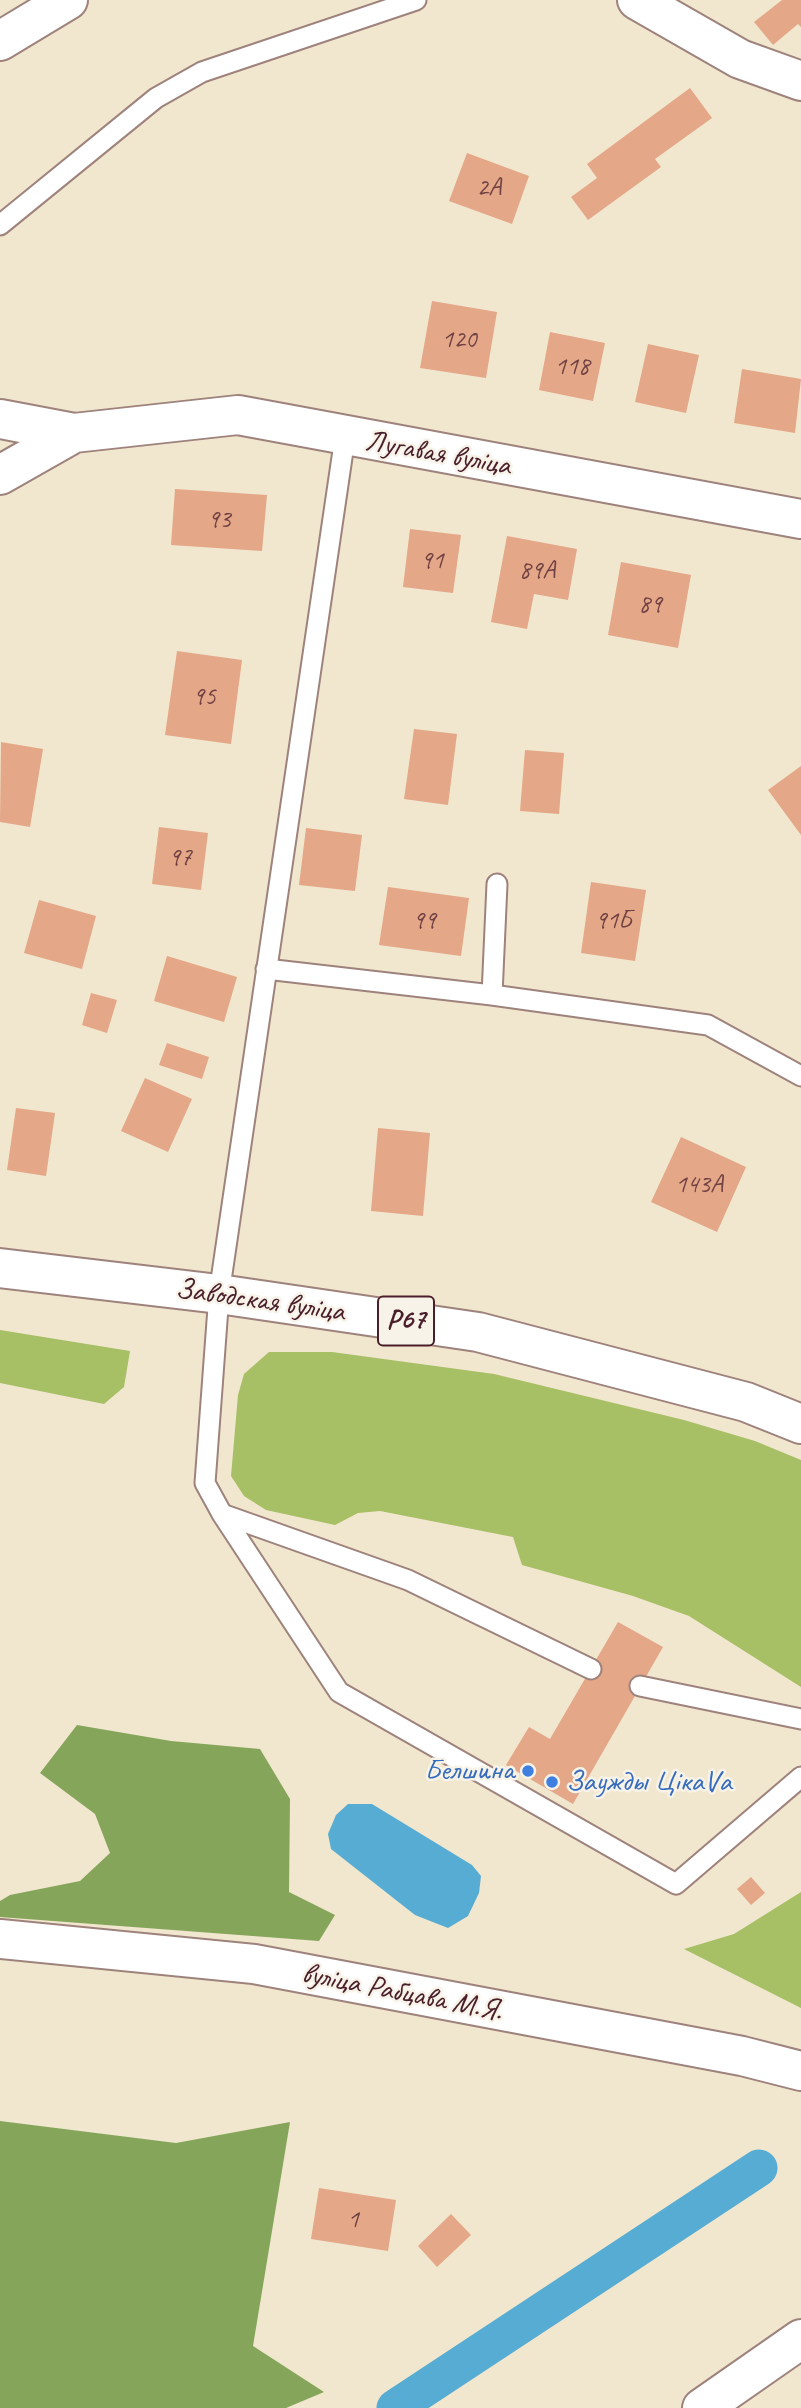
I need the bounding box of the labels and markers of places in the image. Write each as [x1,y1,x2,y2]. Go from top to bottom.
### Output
place label: Белшина [425,1753,514,1789]
marker: Белшина [520,1763,536,1779]
place label: Заужды ЦікаVа [566,1764,732,1800]
marker: Заужды ЦікаVа [544,1774,560,1790]

